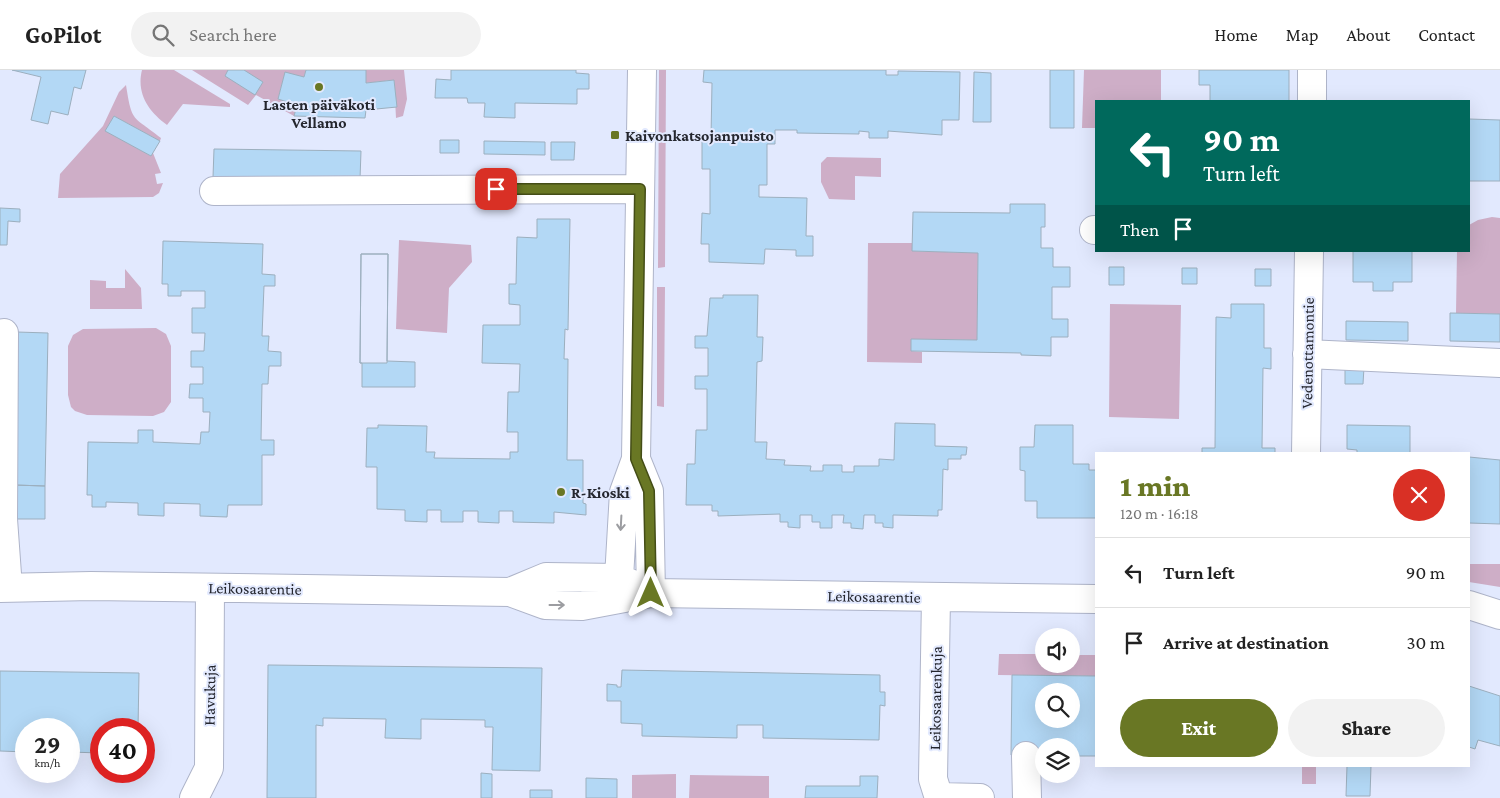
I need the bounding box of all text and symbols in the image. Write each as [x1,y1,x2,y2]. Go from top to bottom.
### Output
search box [131,12,481,57]
text: GoPilot [25,21,101,48]
icon: search [149,21,177,49]
text: Search here [189,24,277,45]
text: Home [1215,25,1258,45]
text: Map [1286,25,1318,45]
text: About [1346,25,1390,45]
text: Contact [1418,25,1475,45]
marker: Lasten päiväkoti Vellamo [313,81,325,93]
place label: Lasten päiväkoti Vellamo [263,96,375,131]
icon: left [1120,120,1185,185]
text: 90 m [1203,120,1280,159]
place label: Kaivonkatsojanpuisto [625,127,774,145]
marker: Kaivonkatsojanpuisto [609,129,621,141]
text: Turn left [1203,161,1280,186]
pin [475,168,517,210]
icon: arrive [482,175,510,203]
icon: arrive [1169,215,1197,243]
text: Then [1120,219,1159,240]
street label: Vedenottamontie [1298,297,1317,409]
text: 1 min [1120,469,1190,502]
button: close [1393,469,1445,521]
place label: R-Kioski [571,484,630,501]
marker: R-Kioski [555,486,567,498]
text: 120 m · 16:18 [1120,505,1199,522]
one-way arrow [616,515,625,531]
icon: left [1120,559,1148,587]
text: Turn left [1163,562,1235,583]
text: 90 m [1406,562,1445,583]
position arrow [624,566,676,618]
street label: Leikosaarentie [208,579,302,598]
street label: Leikosaarentie [827,587,921,606]
one-way arrow [548,601,564,610]
map controls [1035,628,1080,783]
button: sound [1035,628,1080,673]
icon: arrive [1120,629,1148,657]
text: Arrive at destination [1163,632,1329,653]
text: 30 m [1406,632,1445,653]
street label: Leikosaarenkuja [926,645,946,750]
street label: Havukuja [200,664,220,726]
button: search [1035,683,1080,728]
button: Exit [1120,699,1278,757]
button: Share [1288,699,1445,757]
speed limit sign: 40 [90,718,155,783]
text: 29 [34,731,61,758]
button: layers [1035,738,1080,783]
text: km/h [35,756,60,770]

